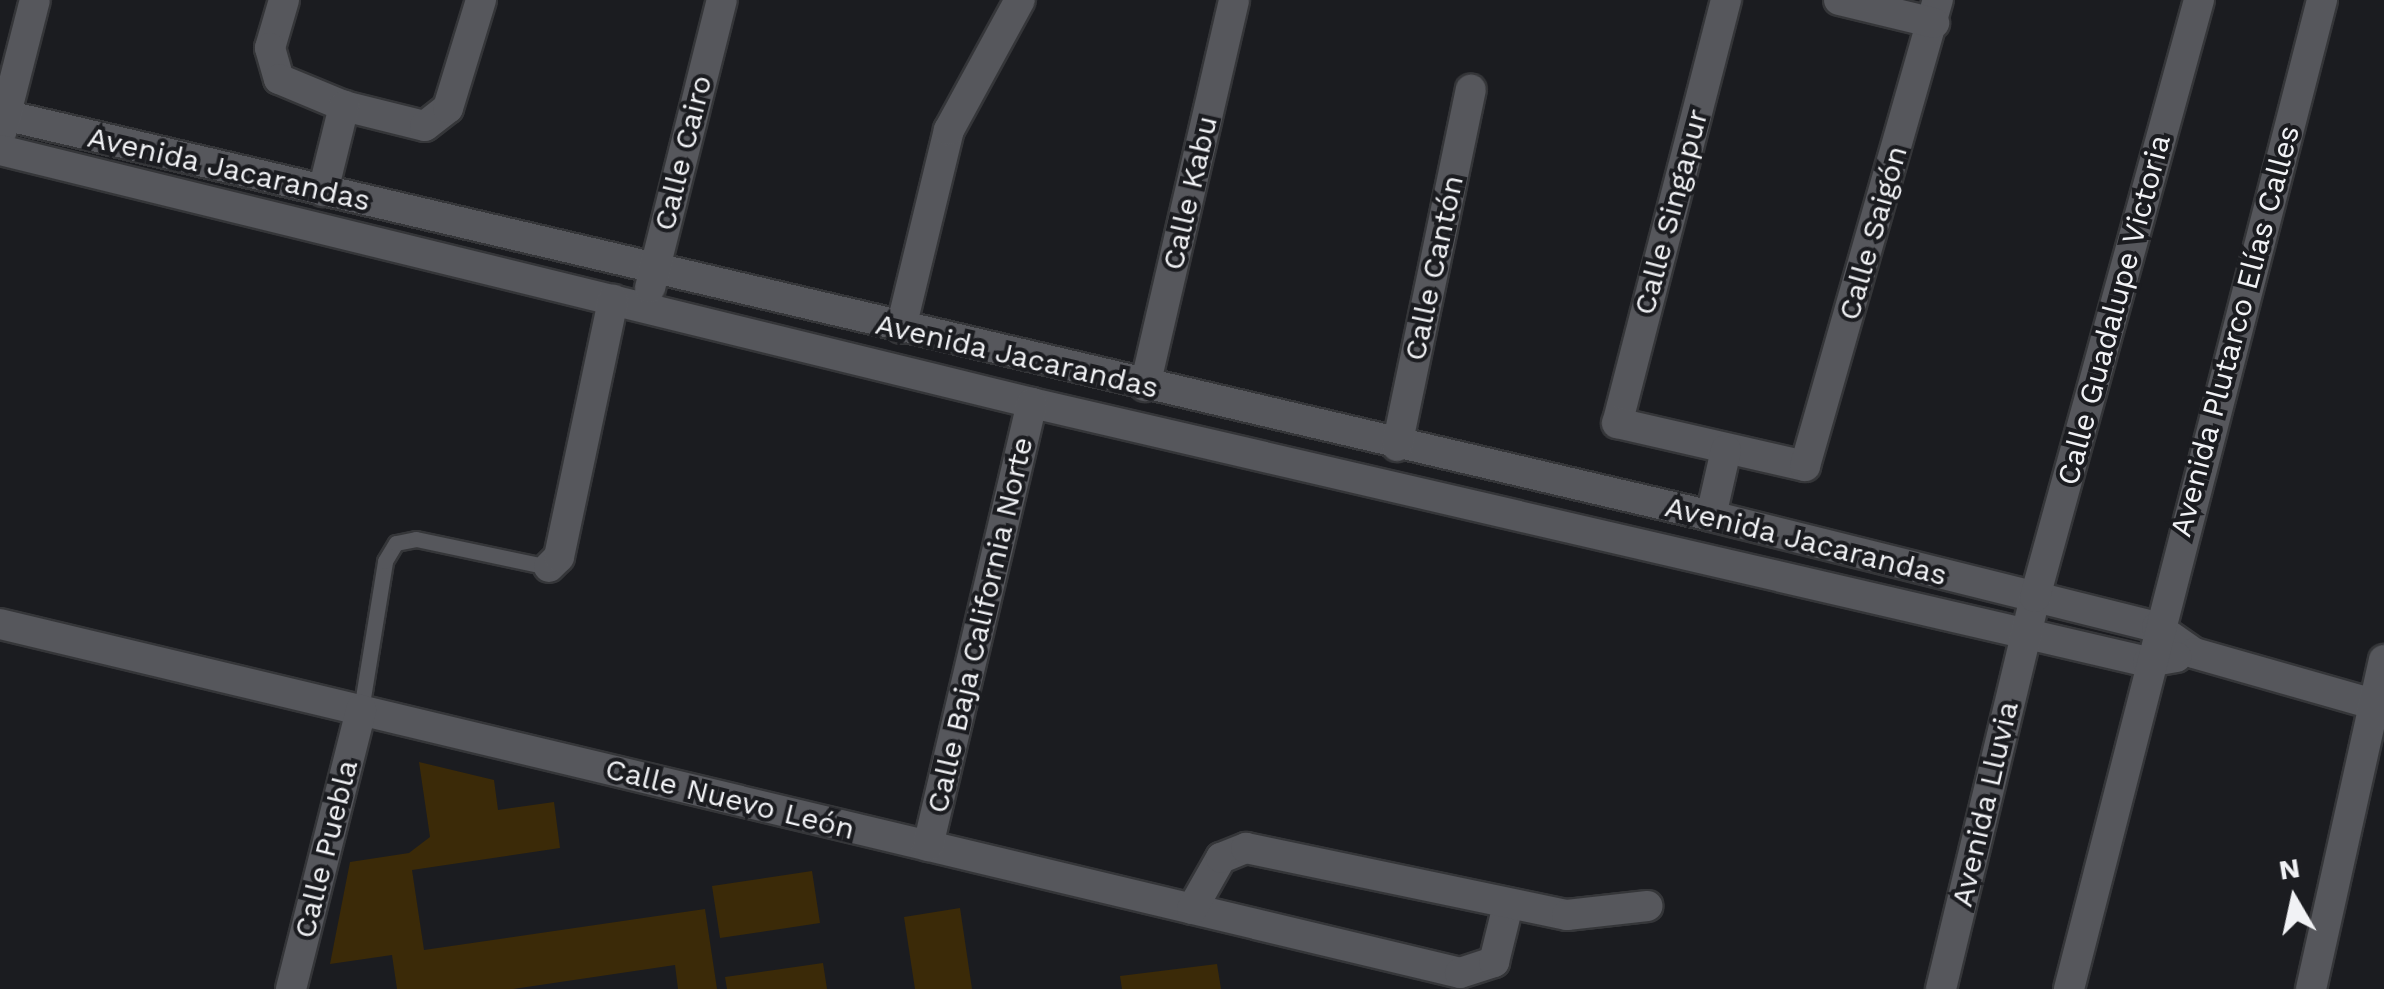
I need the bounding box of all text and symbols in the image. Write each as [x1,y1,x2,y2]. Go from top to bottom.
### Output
street label: Calle Cairo [646,72,720,234]
street label: Calle Singapur [1626,105,1716,319]
street label: Calle Kabu [1155,112,1225,274]
street label: Avenida Jacarandas [83,119,375,219]
street label: Avenida Plutarco Elías Calles [2163,121,2307,541]
street label: Calle Guadalupe Victoria [2050,130,2178,490]
street label: Calle Saigón [1831,142,1915,324]
street label: Calle Cantón [1397,172,1471,364]
street label: Avenida Jacarandas [871,306,1163,406]
street label: Calle Baja California Norte [919,433,1041,817]
street label: Avenida Jacarandas [1661,488,1951,594]
street label: Avenida Lluvia [1944,697,2026,911]
street label: Calle Nuevo León [602,751,858,847]
street label: Calle Puebla [286,756,366,942]
north arrow [2244,849,2344,949]
text: N [2276,851,2302,887]

